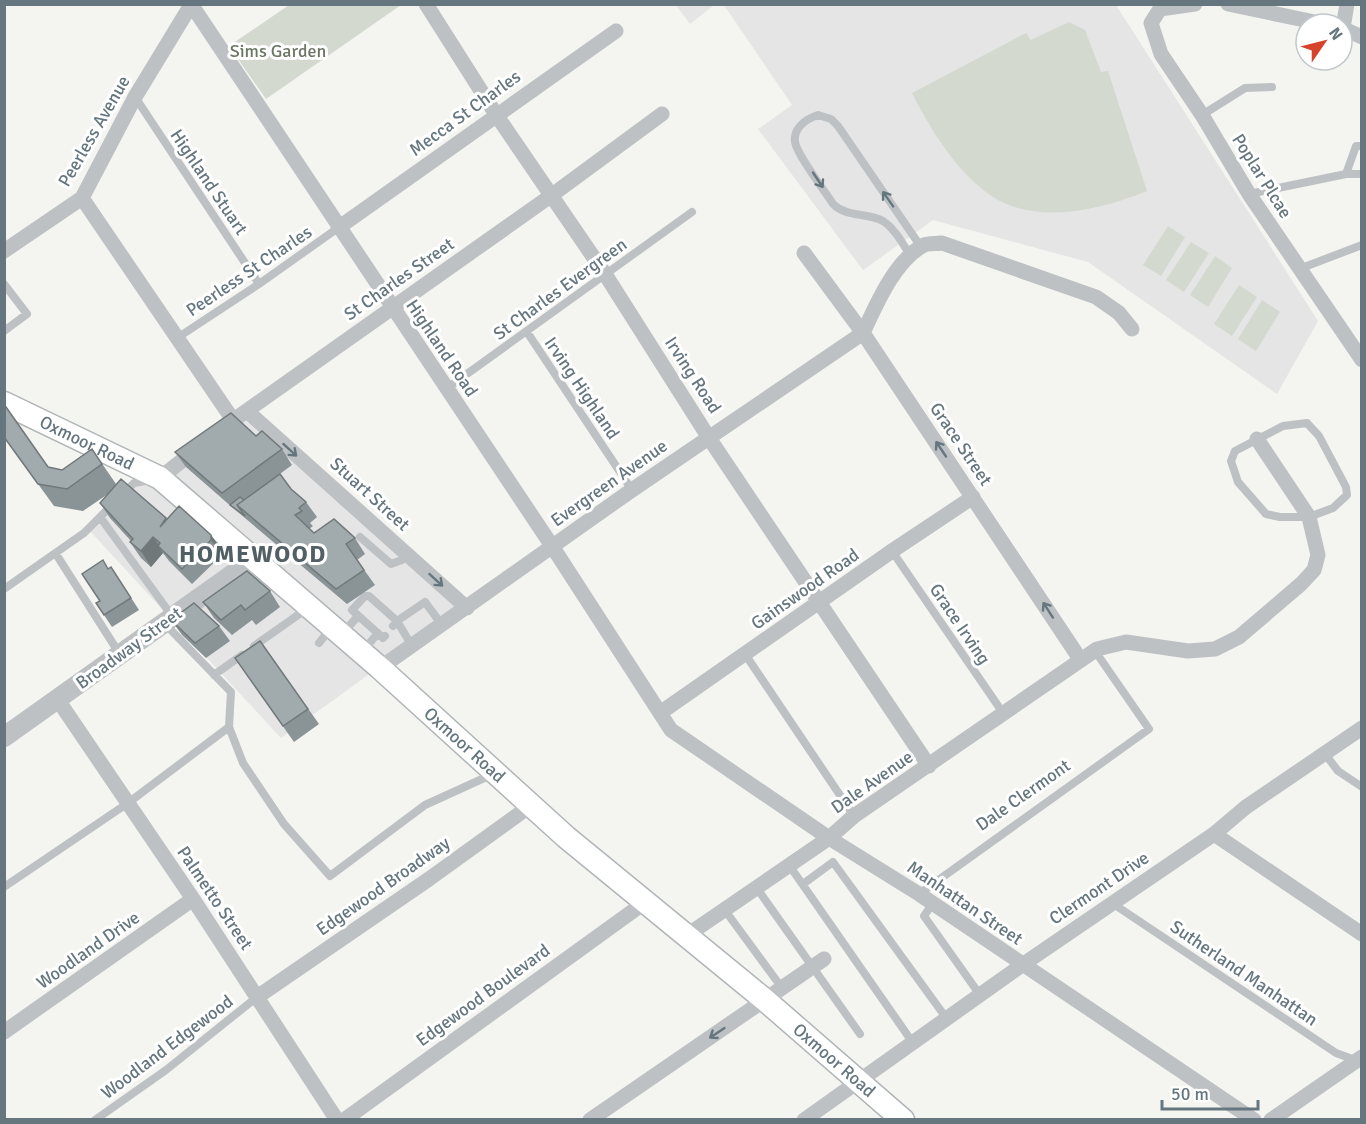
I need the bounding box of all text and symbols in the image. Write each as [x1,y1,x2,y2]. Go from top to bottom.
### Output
north arrow [1294,12,1354,72]
text: N [1324,24,1347,44]
park label: Sims Garden [230,40,326,62]
street label: Mecca St Charles [405,65,525,161]
street label: Peerless Avenue [53,72,135,190]
street label: Highland Stuart [166,125,252,239]
street label: Poplar Plcae [1227,130,1297,222]
one-way arrow [812,171,824,188]
one-way arrow [882,191,894,207]
street label: Peerless St Charles [182,221,316,321]
street label: St Charles Street [340,233,458,325]
street label: St Charles Evergreen [489,233,631,345]
street label: Highland Road [401,295,483,401]
street label: Irving Road [660,332,726,418]
street label: Irving Highland [540,333,624,443]
street label: Grace Street [925,398,997,490]
street label: Oxmoor Road [36,411,138,475]
street label: Evergreen Avenue [546,435,672,531]
one-way arrow [934,440,947,457]
one-way arrow [282,443,297,457]
street label: Stuart Street [326,453,414,535]
district label: HOMEWOOD [179,539,327,569]
street label: Gainswood Road [747,544,863,634]
one-way arrow [428,573,443,587]
street label: Grace Irving [925,579,995,669]
street label: Broadway Street [72,602,186,694]
one-way arrow [1042,603,1054,619]
street label: Oxmoor Road [419,702,510,787]
street label: Dale Avenue [827,746,917,818]
street label: Dale Clermont [972,754,1074,836]
street label: Edgewood Broadway [312,831,454,940]
street label: Palmetto Street [172,842,258,954]
street label: Clermont Drive [1045,847,1153,929]
street label: Manhattan Street [903,856,1027,950]
street label: Woodland Drive [32,906,144,994]
street label: Sutherland Manhattan [1166,915,1322,1031]
street label: Edgewood Boulevard [412,939,554,1051]
street label: Woodland Edgewood [97,990,237,1104]
street label: Oxmoor Road [788,1018,880,1102]
one-way arrow [709,1027,725,1039]
scale bar [1162,1073,1258,1111]
text: 50 m [1171,1083,1209,1105]

